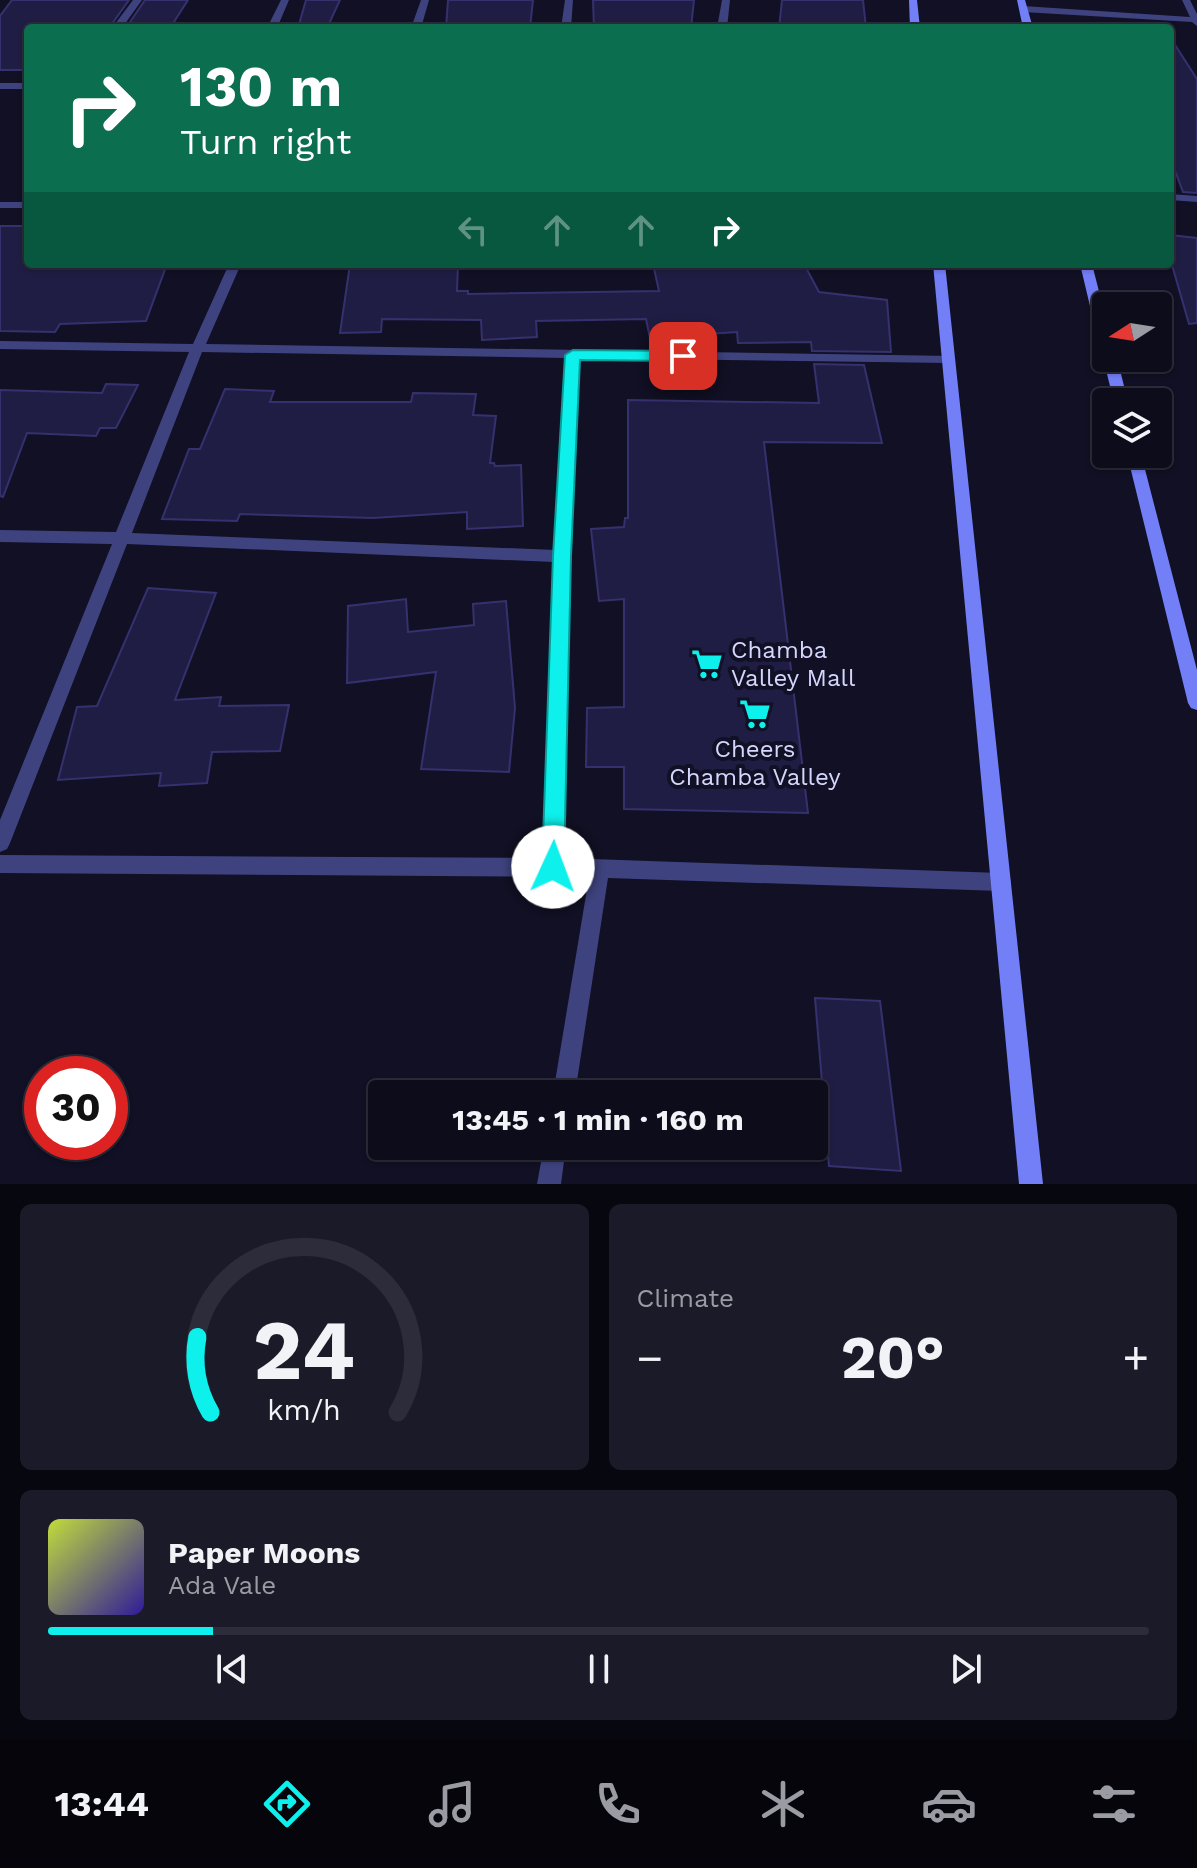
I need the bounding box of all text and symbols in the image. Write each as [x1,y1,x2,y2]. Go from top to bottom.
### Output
text: 130 m [180,54,342,120]
icon: right [48,56,152,160]
text: Turn right [180,121,351,163]
icon: left [451,208,495,252]
icon: ahead [535,208,579,252]
icon: ahead [619,208,663,252]
icon: right [703,208,747,252]
north arrow [1092,292,1172,372]
map controls [1092,292,1172,468]
pin [649,322,717,390]
icon: arrive [661,334,705,378]
button: layers [1092,388,1172,468]
place label: Chamba Valley Mall [731,636,856,692]
supermarket icon: Chamba Valley Mall [690,647,724,681]
supermarket icon: Cheers Chamba Valley [738,697,772,731]
place label: Cheers Chamba Valley [669,735,841,791]
position arrow [511,825,595,909]
speed limit sign: 30 [24,1056,128,1160]
text: 13:45 · 1 min · 160 m [452,1102,744,1137]
text: Climate [637,1283,734,1313]
text: 24 [253,1302,355,1399]
text: 20° [841,1322,945,1393]
text: − [637,1332,663,1384]
text: + [1122,1332,1149,1384]
text: km/h [267,1393,341,1427]
text: Paper Moons [168,1535,360,1570]
text: Ada Vale [168,1570,276,1600]
icon: previous [210,1647,254,1691]
icon: pause [577,1647,621,1691]
icon: next [944,1647,988,1691]
icon: directions [259,1776,315,1832]
icon: music [424,1776,480,1832]
icon: phone [590,1776,646,1832]
icon: climate [755,1776,811,1832]
icon: car [921,1776,977,1832]
icon: filters [1086,1776,1142,1832]
text: 13:44 [55,1783,149,1825]

